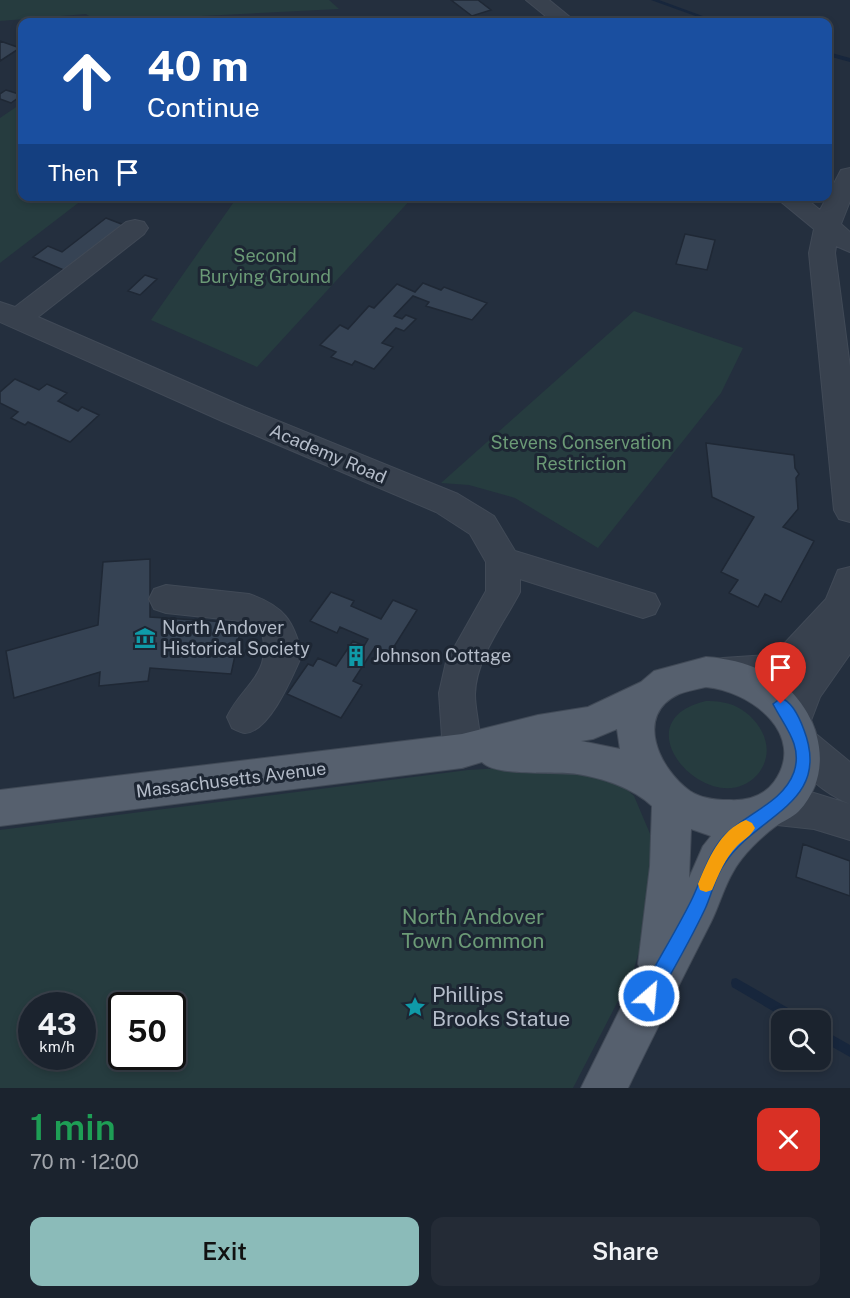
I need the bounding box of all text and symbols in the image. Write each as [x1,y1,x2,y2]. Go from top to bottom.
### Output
text: 40 m [147,41,249,90]
icon: ahead [48,42,126,120]
text: Continue [147,91,260,123]
icon: arrive [111,156,144,189]
text: Then [48,160,99,186]
park label: Second Burying Ground [199,245,331,287]
street label: Academy Road [267,419,390,488]
park label: Stevens Conservation Restriction [490,432,672,474]
place label: North Andover Historical Society [162,617,310,659]
museum icon: North Andover Historical Society [133,626,157,650]
pin [755,642,806,704]
building icon: Johnson Cottage [344,644,368,668]
place label: Johnson Cottage [373,645,511,666]
icon: arrive [764,651,797,684]
street label: Massachusetts Avenue [135,757,327,802]
park label: North Andover Town Common [402,904,544,953]
position arrow [617,964,681,1028]
place label: Phillips Brooks Statue [432,982,570,1031]
speed limit sign: 50 [108,992,186,1070]
place icon: Phillips Brooks Statue [403,995,427,1019]
text: 43 [37,1006,77,1042]
map controls [771,1010,831,1070]
button: search [771,1010,831,1070]
text: km/h [39,1038,75,1055]
text: 1 min [30,1106,116,1148]
button: close [757,1108,820,1171]
text: 70 m · 12:00 [30,1150,139,1174]
button: Exit [30,1217,419,1286]
button: Share [431,1217,820,1286]

